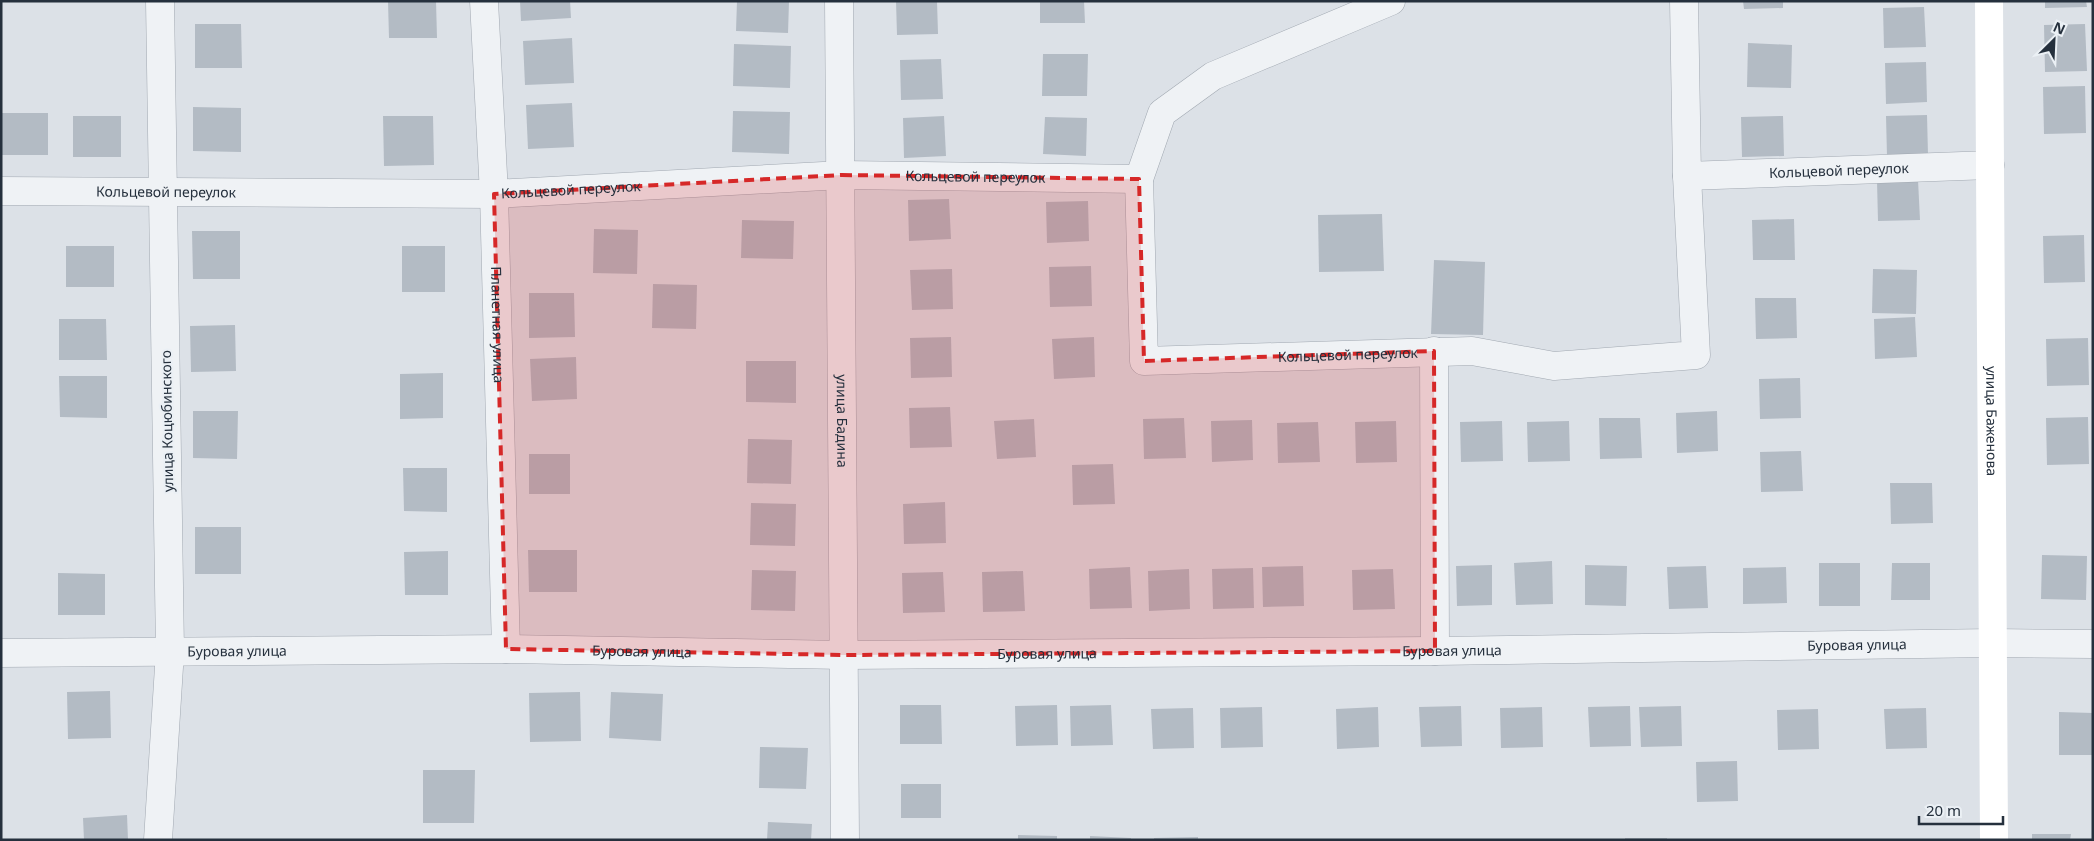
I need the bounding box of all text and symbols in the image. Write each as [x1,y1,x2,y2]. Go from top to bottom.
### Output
north arrow [2029,15,2079,65]
text: N [2050,17,2069,39]
street label: Кольцевой переулок [1769,158,1910,182]
street label: Кольцевой переулок [905,166,1046,187]
street label: Кольцевой переулок [500,176,642,203]
street label: Кольцевой переулок [96,182,237,201]
street label: Планетная улица [487,266,509,383]
street label: Кольцевой переулок [1278,343,1419,366]
street label: улица Коцюбинского [156,350,177,492]
street label: улица Баженова [1982,366,2002,476]
street label: улица Бадина [833,374,852,468]
street label: Буровая улица [1807,634,1907,655]
street label: Буровая улица [1402,640,1502,660]
street label: Буровая улица [187,641,287,661]
street label: Буровая улица [592,641,692,661]
street label: Буровая улица [997,643,1097,663]
scale bar [1919,794,2003,826]
text: 20 m [1926,800,1961,820]

